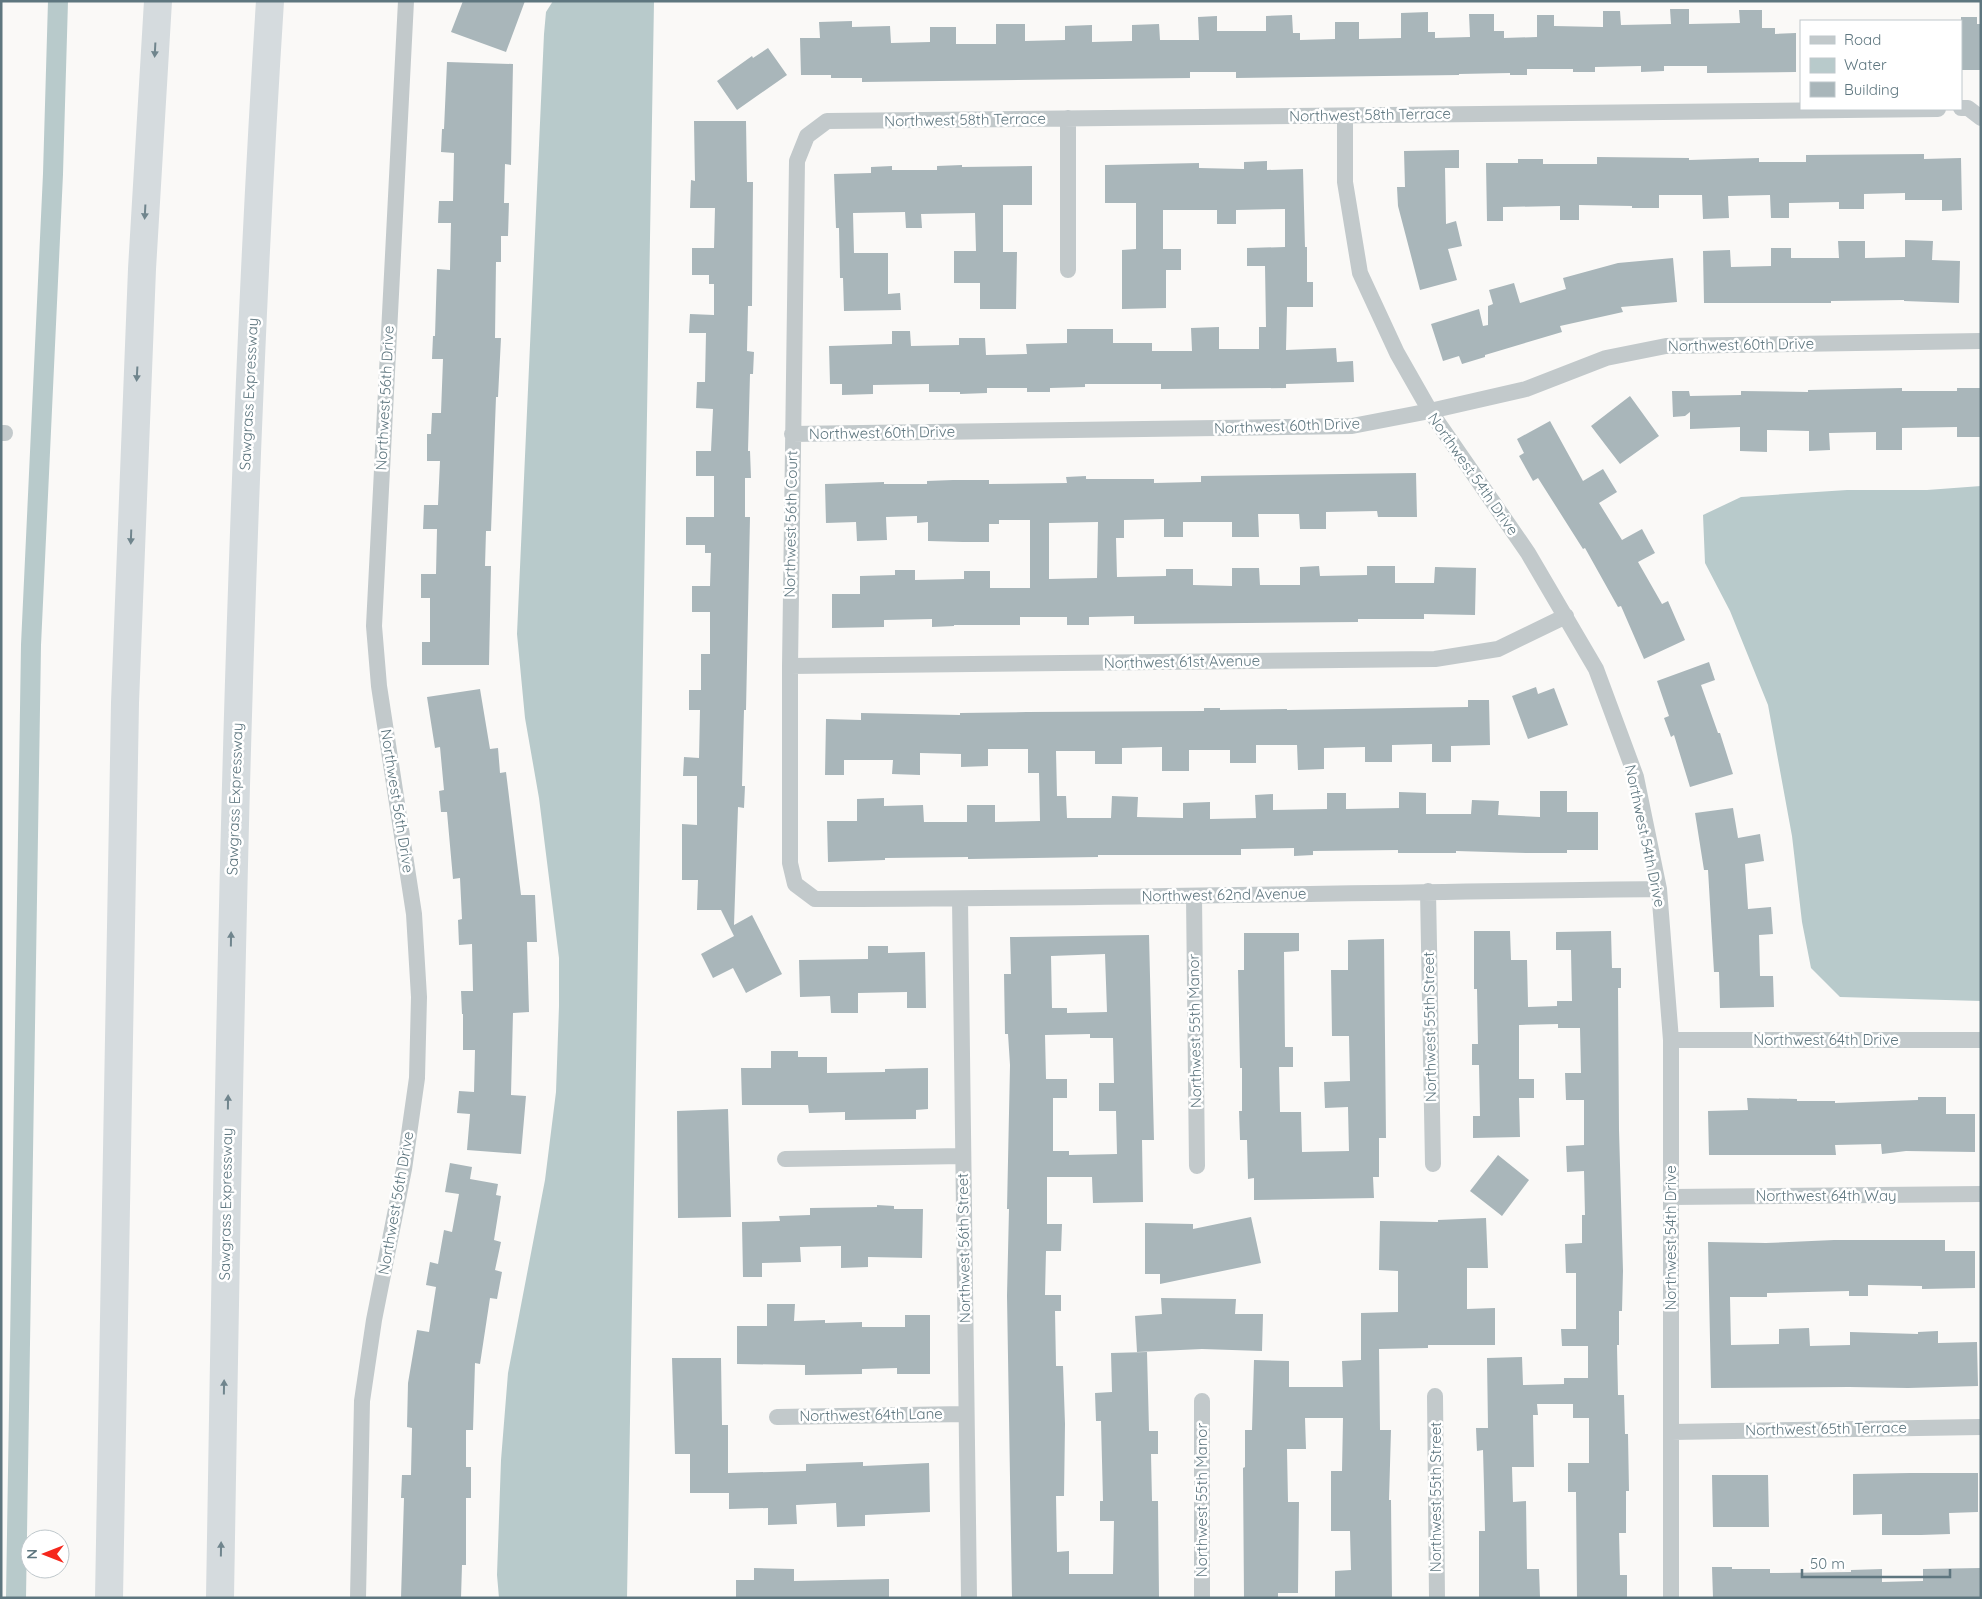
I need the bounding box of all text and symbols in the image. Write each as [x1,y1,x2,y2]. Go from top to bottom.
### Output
legend [1800,20,1962,110]
text: Road [1844,30,1881,49]
one-way arrow [151,42,159,58]
text: Water [1844,55,1887,74]
text: Building [1844,80,1899,99]
street label: Northwest 58th Terrace [1289,104,1451,125]
street label: Northwest 58th Terrace [884,109,1046,130]
one-way arrow [141,204,149,220]
street label: Sawgrass Expressway [235,317,262,471]
street label: Northwest 56th Drive [371,325,398,471]
street label: Northwest 60th Drive [1668,334,1814,355]
one-way arrow [133,367,141,383]
street label: Northwest 54th Drive [1424,409,1523,539]
street label: Northwest 60th Drive [1214,413,1360,438]
street label: Northwest 60th Drive [809,422,955,443]
street label: Northwest 56th Court [780,450,801,598]
one-way arrow [126,529,134,545]
street label: Northwest 61st Avenue [1104,651,1260,672]
street label: Sawgrass Expressway [222,722,247,876]
street label: Northwest 56th Drive [377,728,418,874]
street label: Northwest 54th Drive [1621,763,1670,909]
street label: Northwest 62nd Avenue [1141,884,1307,905]
one-way arrow [227,931,235,947]
street label: Northwest 55th Street [1419,952,1440,1102]
street label: Northwest 55th Manor [1184,953,1205,1108]
street label: Northwest 64th Drive [1753,1030,1899,1049]
one-way arrow [224,1093,232,1109]
street label: Sawgrass Expressway [215,1127,236,1281]
street label: Northwest 56th Drive [374,1130,417,1276]
street label: Northwest 54th Drive [1661,1165,1680,1311]
street label: Northwest 56th Street [953,1173,974,1323]
street label: Northwest 64th Way [1755,1186,1897,1205]
one-way arrow [220,1378,228,1394]
street label: Northwest 64th Lane [799,1404,943,1425]
street label: Northwest 65th Terrace [1745,1418,1907,1439]
street label: Northwest 55th Street [1426,1422,1445,1572]
street label: Northwest 55th Manor [1192,1423,1211,1577]
north arrow [20,1529,70,1579]
one-way arrow [217,1541,225,1557]
scale bar [1802,1546,1950,1578]
text: N [23,1549,41,1559]
text: 50 m [1810,1554,1845,1573]

